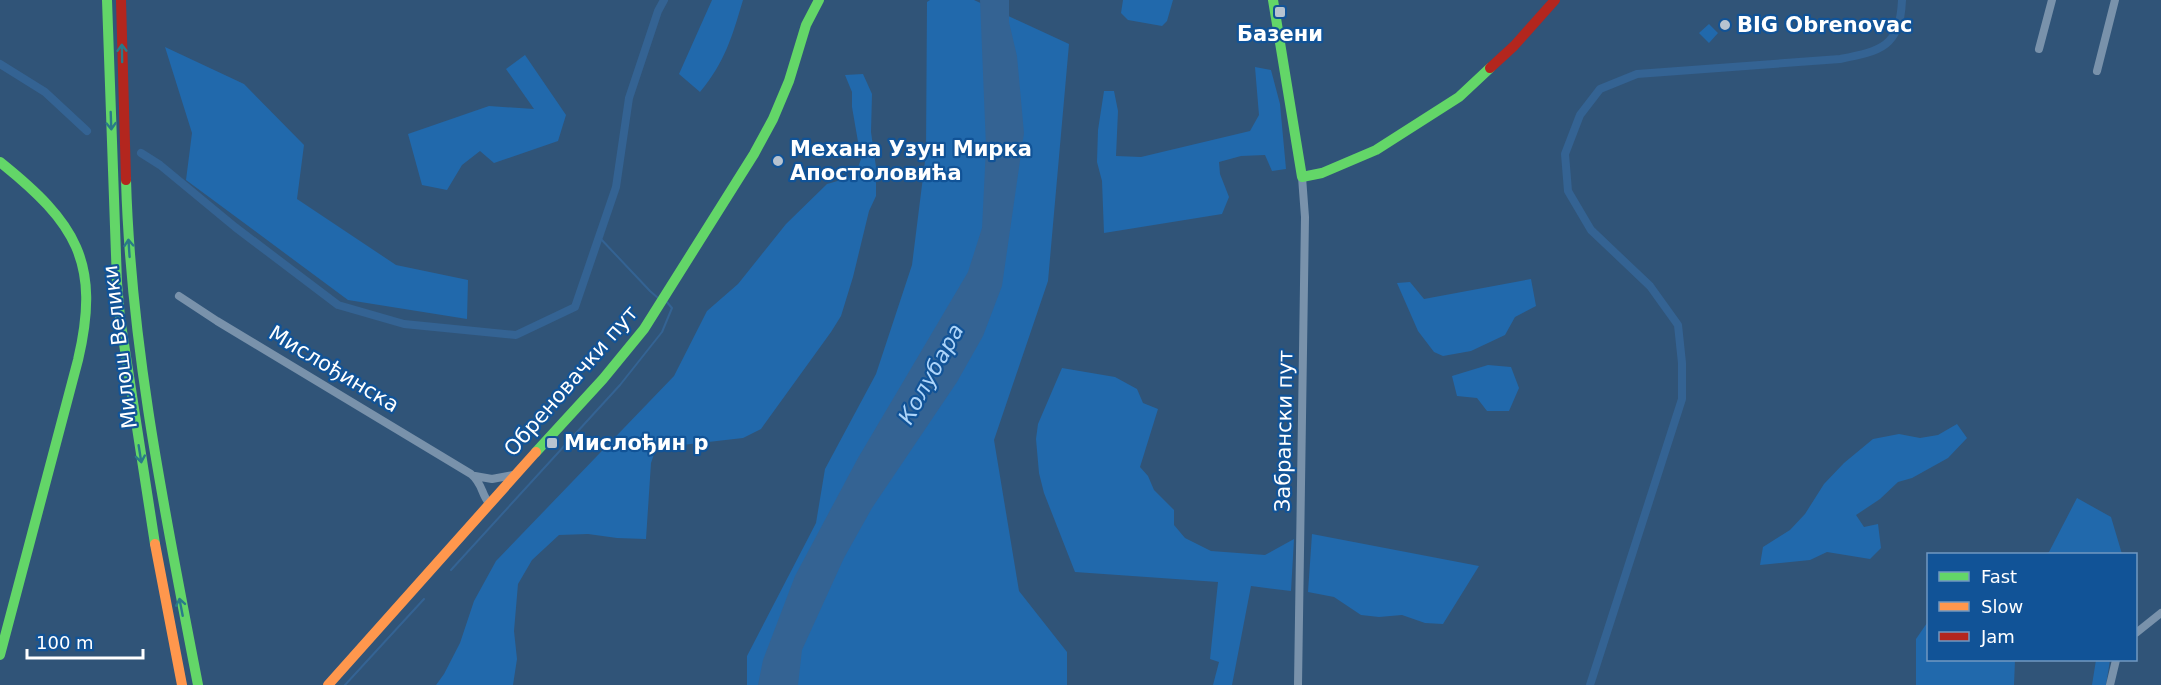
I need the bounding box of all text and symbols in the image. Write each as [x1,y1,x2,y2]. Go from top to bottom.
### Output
marker: Базени [1273,5,1287,19]
place label: BIG Obrenovac [1737,13,1913,37]
marker: BIG Obrenovac [1718,18,1732,32]
place label: Базени [1237,22,1323,46]
one-way arrow [116,44,128,64]
one-way arrow [105,111,117,131]
place label: Механа Узун Мирка Апостоловића [790,137,1032,185]
marker: Механа Узун Мирка Апостоловића [771,154,785,168]
one-way arrow [123,239,134,259]
street label: Милош Велики [98,264,142,430]
street label: Обреновачки пут [499,301,643,461]
water label: Колубара [893,320,969,428]
street label: Мислођинска [265,321,403,417]
street label: Забрански пут [1271,350,1297,512]
place label: Мислођин р [564,431,708,455]
marker: Мислођин р [545,436,559,450]
one-way arrow [135,444,146,463]
legend [1927,553,2137,661]
text: Fast [1981,566,2017,587]
text: Slow [1981,596,2023,617]
one-way arrow [175,598,186,618]
scale bar [27,622,142,660]
text: Jam [1980,626,2015,647]
text: 100 m [36,632,94,653]

